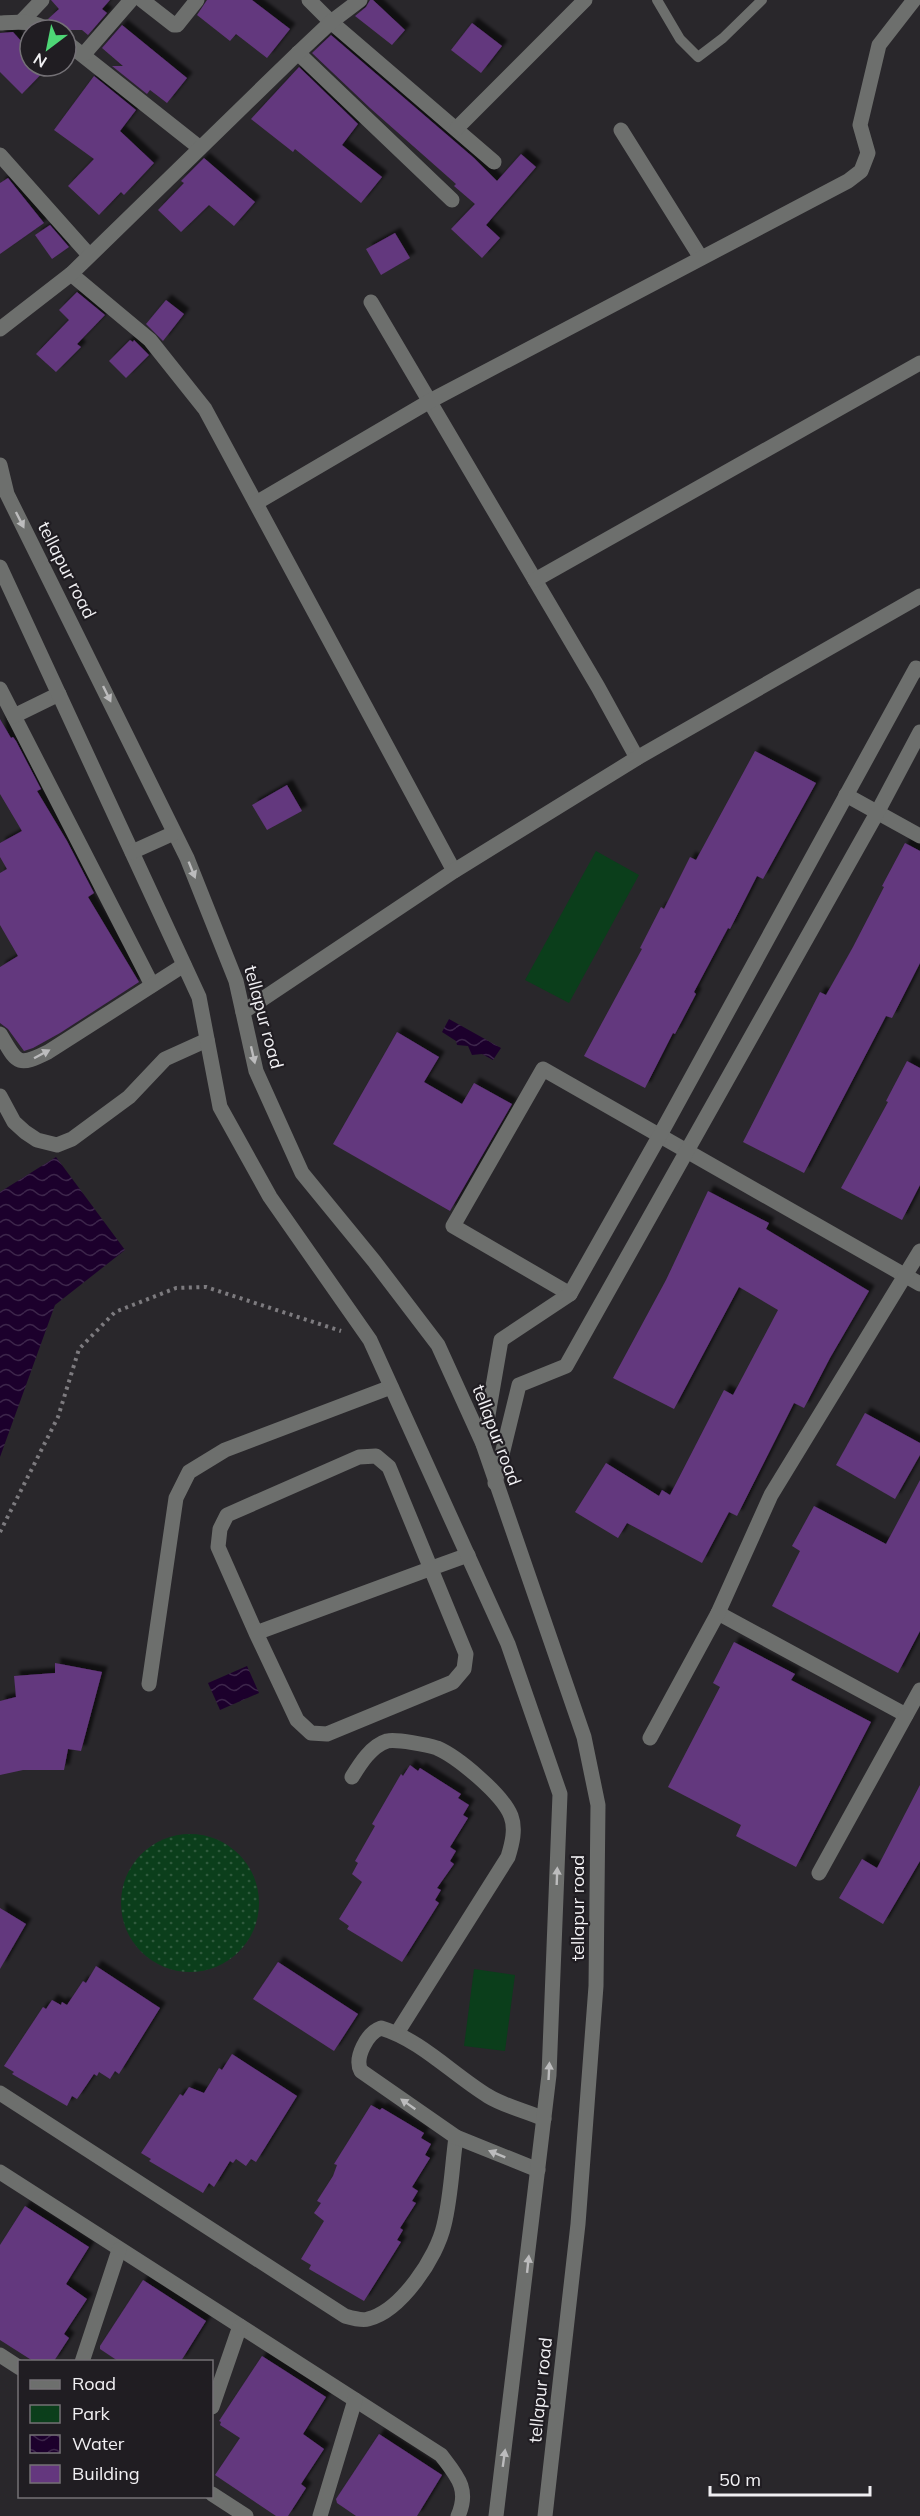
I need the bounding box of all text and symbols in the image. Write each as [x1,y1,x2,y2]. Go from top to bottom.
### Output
north arrow [18,18,78,78]
text: N [30,49,50,72]
one-way arrow [15,511,25,528]
street label: tellapur road [33,518,101,622]
one-way arrow [102,686,112,703]
one-way arrow [187,861,197,879]
street label: tellapur road [239,963,289,1071]
one-way arrow [248,1045,258,1064]
one-way arrow [33,1050,51,1060]
street label: tellapur road [467,1381,527,1489]
street label: tellapur road [566,1855,589,1961]
one-way arrow [552,1866,562,1885]
one-way arrow [545,2061,554,2080]
one-way arrow [401,2098,417,2110]
one-way arrow [488,2149,506,2158]
one-way arrow [523,2255,533,2274]
street label: tellapur road [523,2336,557,2444]
legend [18,2360,213,2498]
text: Road [72,2372,116,2395]
text: Park [72,2402,111,2425]
text: Water [72,2432,125,2455]
one-way arrow [499,2448,508,2467]
scale bar [710,2459,870,2497]
text: Building [72,2462,140,2485]
text: 50 m [719,2468,761,2491]

